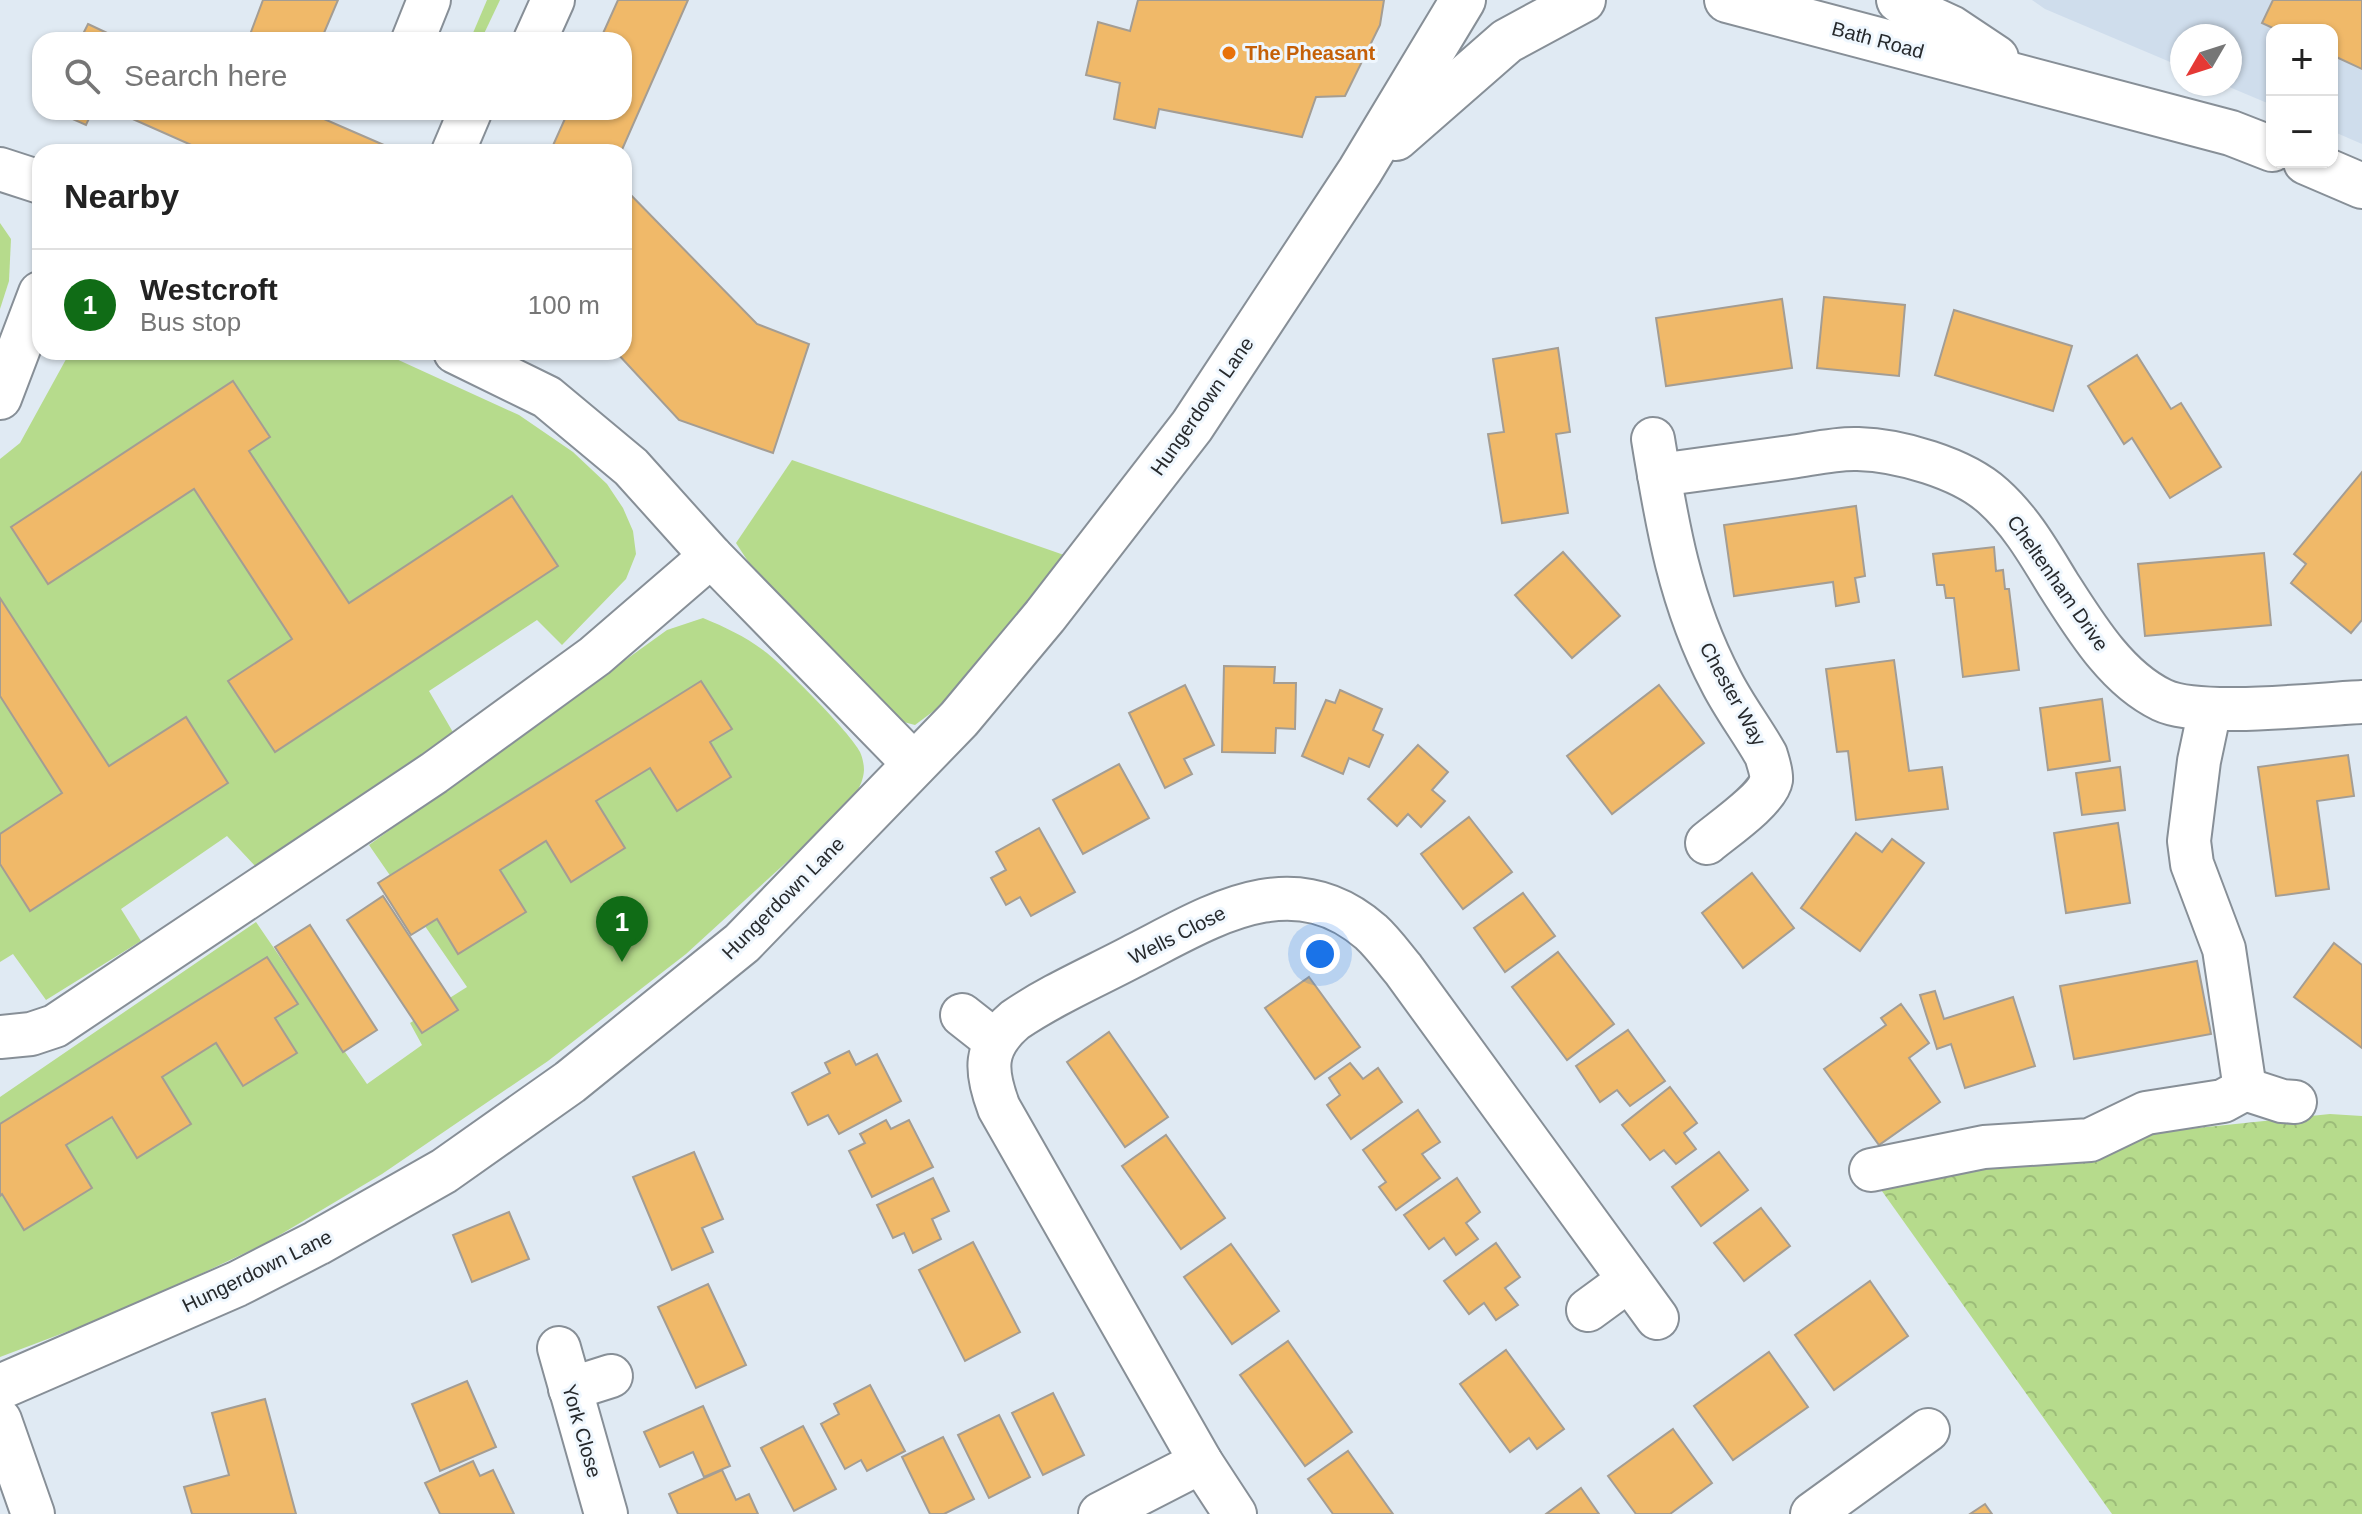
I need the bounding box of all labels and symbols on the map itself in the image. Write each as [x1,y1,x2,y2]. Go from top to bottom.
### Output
street label: Bath Road [1830,17,1926,63]
north arrow [2170,24,2242,96]
place label: The Pheasant [1245,42,1375,64]
marker: The Pheasant [1220,44,1238,62]
street label: Hungerdown Lane [1146,333,1258,479]
street label: Cheltenham Drive [2003,511,2113,655]
street label: Chester Way [1696,638,1770,750]
street label: Hungerdown Lane [717,832,849,964]
pin: 1 [596,896,648,962]
street label: Wells Close [1125,901,1229,969]
your location [1300,934,1340,974]
street label: Hungerdown Lane [179,1225,335,1317]
street label: York Close [558,1382,606,1480]

